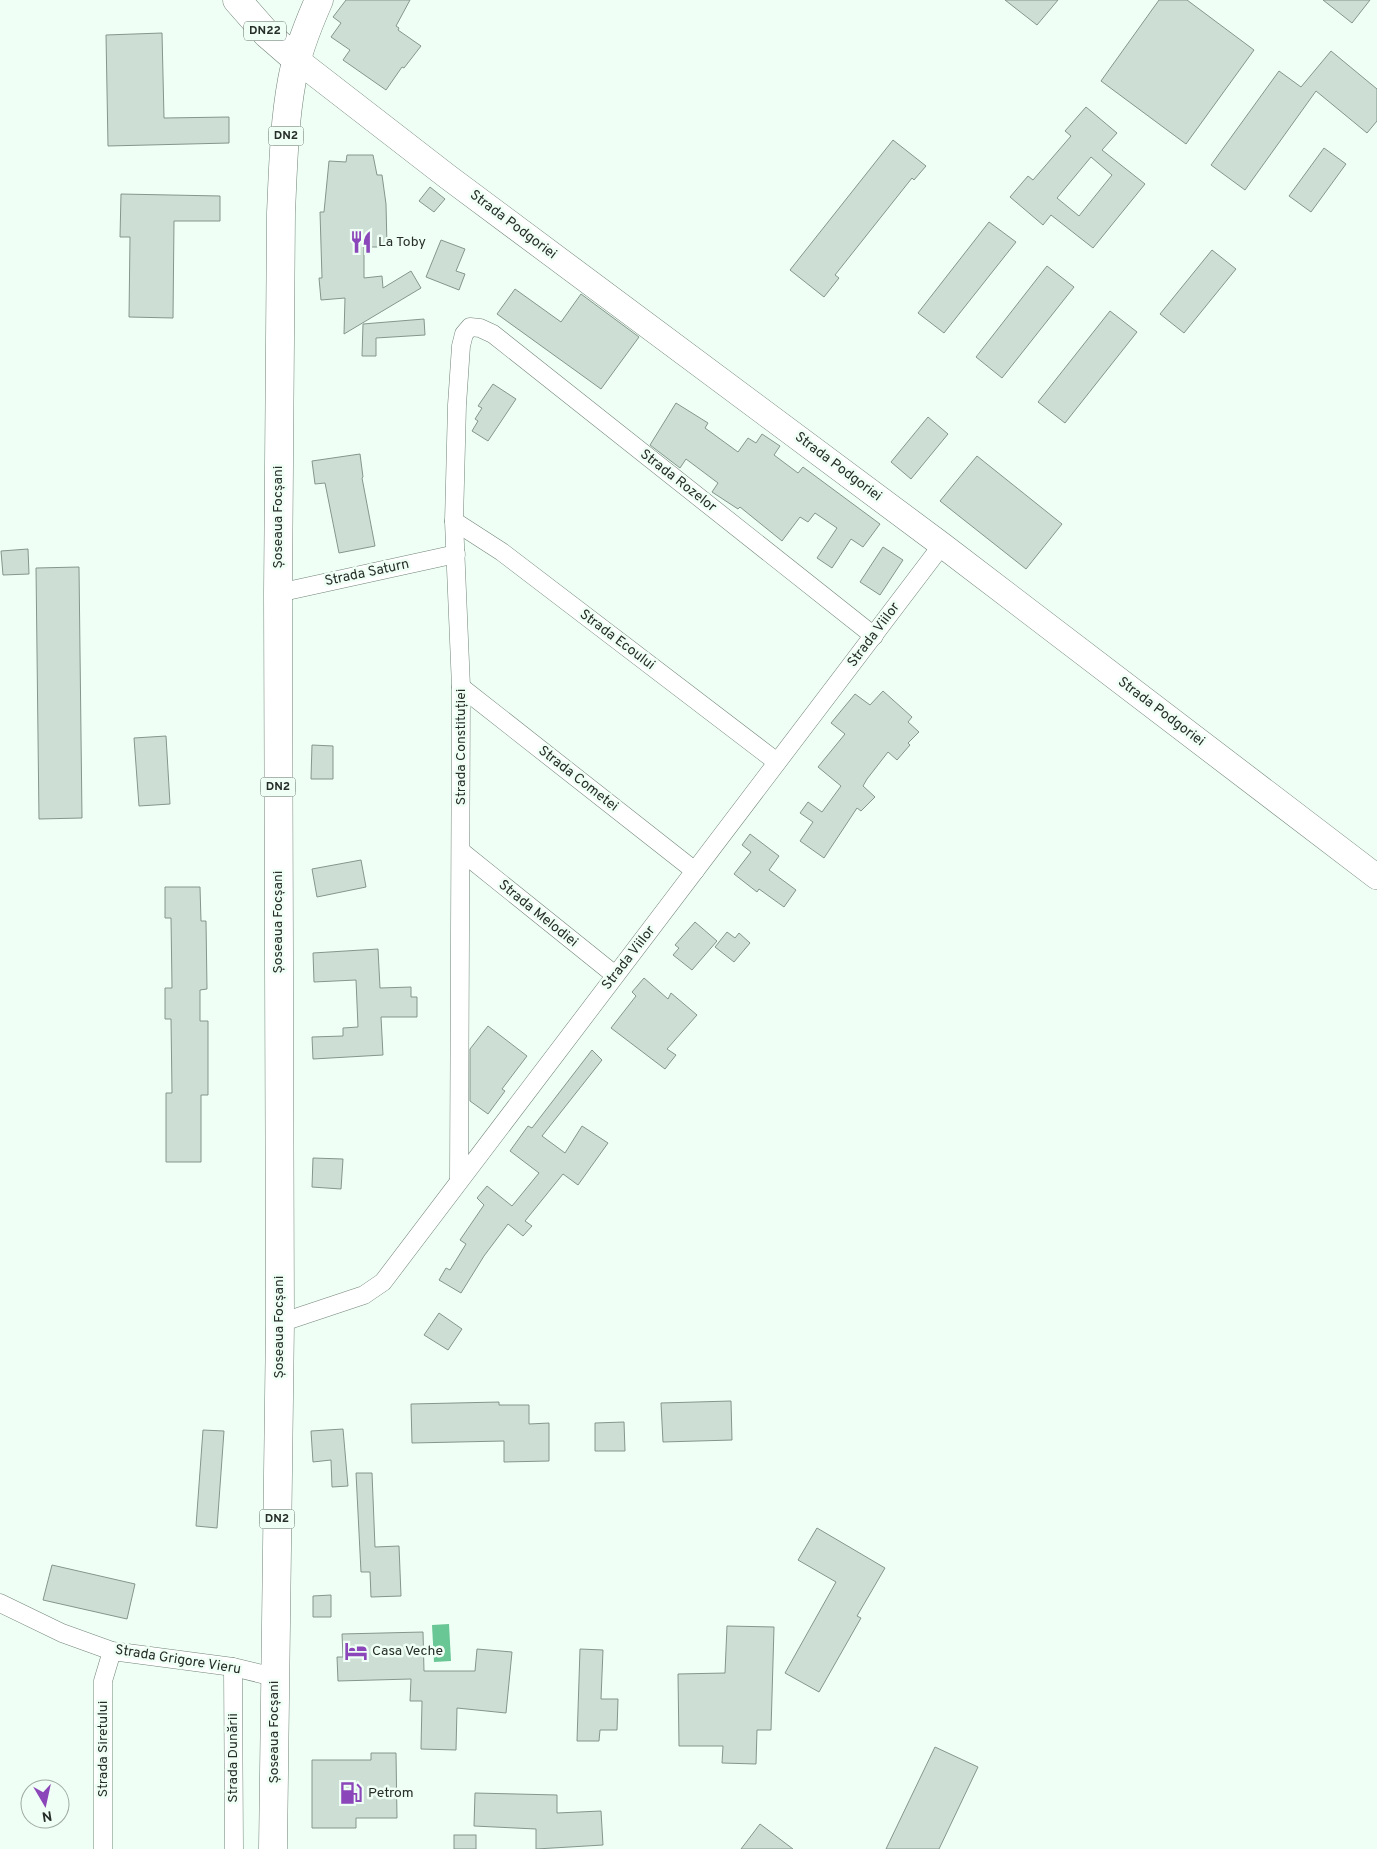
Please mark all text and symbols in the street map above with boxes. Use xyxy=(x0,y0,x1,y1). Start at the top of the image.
road number: DN22 xyxy=(244,22,286,40)
road number: DN2 xyxy=(268,126,304,146)
street label: Strada Podgoriei xyxy=(466,187,560,263)
restaurant icon: La Toby xyxy=(348,229,374,255)
place label: La Toby xyxy=(378,234,426,251)
street label: Strada Podgoriei xyxy=(791,429,885,505)
street label: Strada Rozelor xyxy=(636,446,720,516)
street label: Șoseaua Focșani xyxy=(270,466,287,568)
street label: Strada Saturn xyxy=(323,556,411,590)
street label: Strada Viilor xyxy=(844,599,904,671)
street label: Strada Ecoului xyxy=(576,606,658,674)
street label: Strada Podgoriei xyxy=(1114,674,1208,750)
street label: Strada Constituției xyxy=(453,689,470,805)
street label: Strada Cometei xyxy=(535,743,621,815)
road number: DN2 xyxy=(260,778,296,796)
street label: Șoseaua Focșani xyxy=(270,871,287,973)
street label: Strada Melodiei xyxy=(495,877,581,951)
street label: Strada Viilor xyxy=(599,922,660,993)
street label: Șoseaua Focșani xyxy=(271,1276,288,1378)
road number: DN2 xyxy=(260,1510,294,1528)
hotel icon: Casa Veche xyxy=(343,1638,369,1664)
street label: Strada Grigore Vieru xyxy=(114,1642,242,1678)
place label: Casa Veche xyxy=(372,1643,443,1660)
street label: Șoseaua Focșani xyxy=(266,1681,283,1783)
street label: Strada Siretului xyxy=(95,1701,112,1797)
street label: Strada Dunării xyxy=(225,1713,242,1803)
north arrow xyxy=(20,1779,70,1829)
fuel station icon: Petrom xyxy=(338,1780,364,1806)
place label: Petrom xyxy=(368,1785,414,1802)
text: N xyxy=(40,1806,53,1825)

